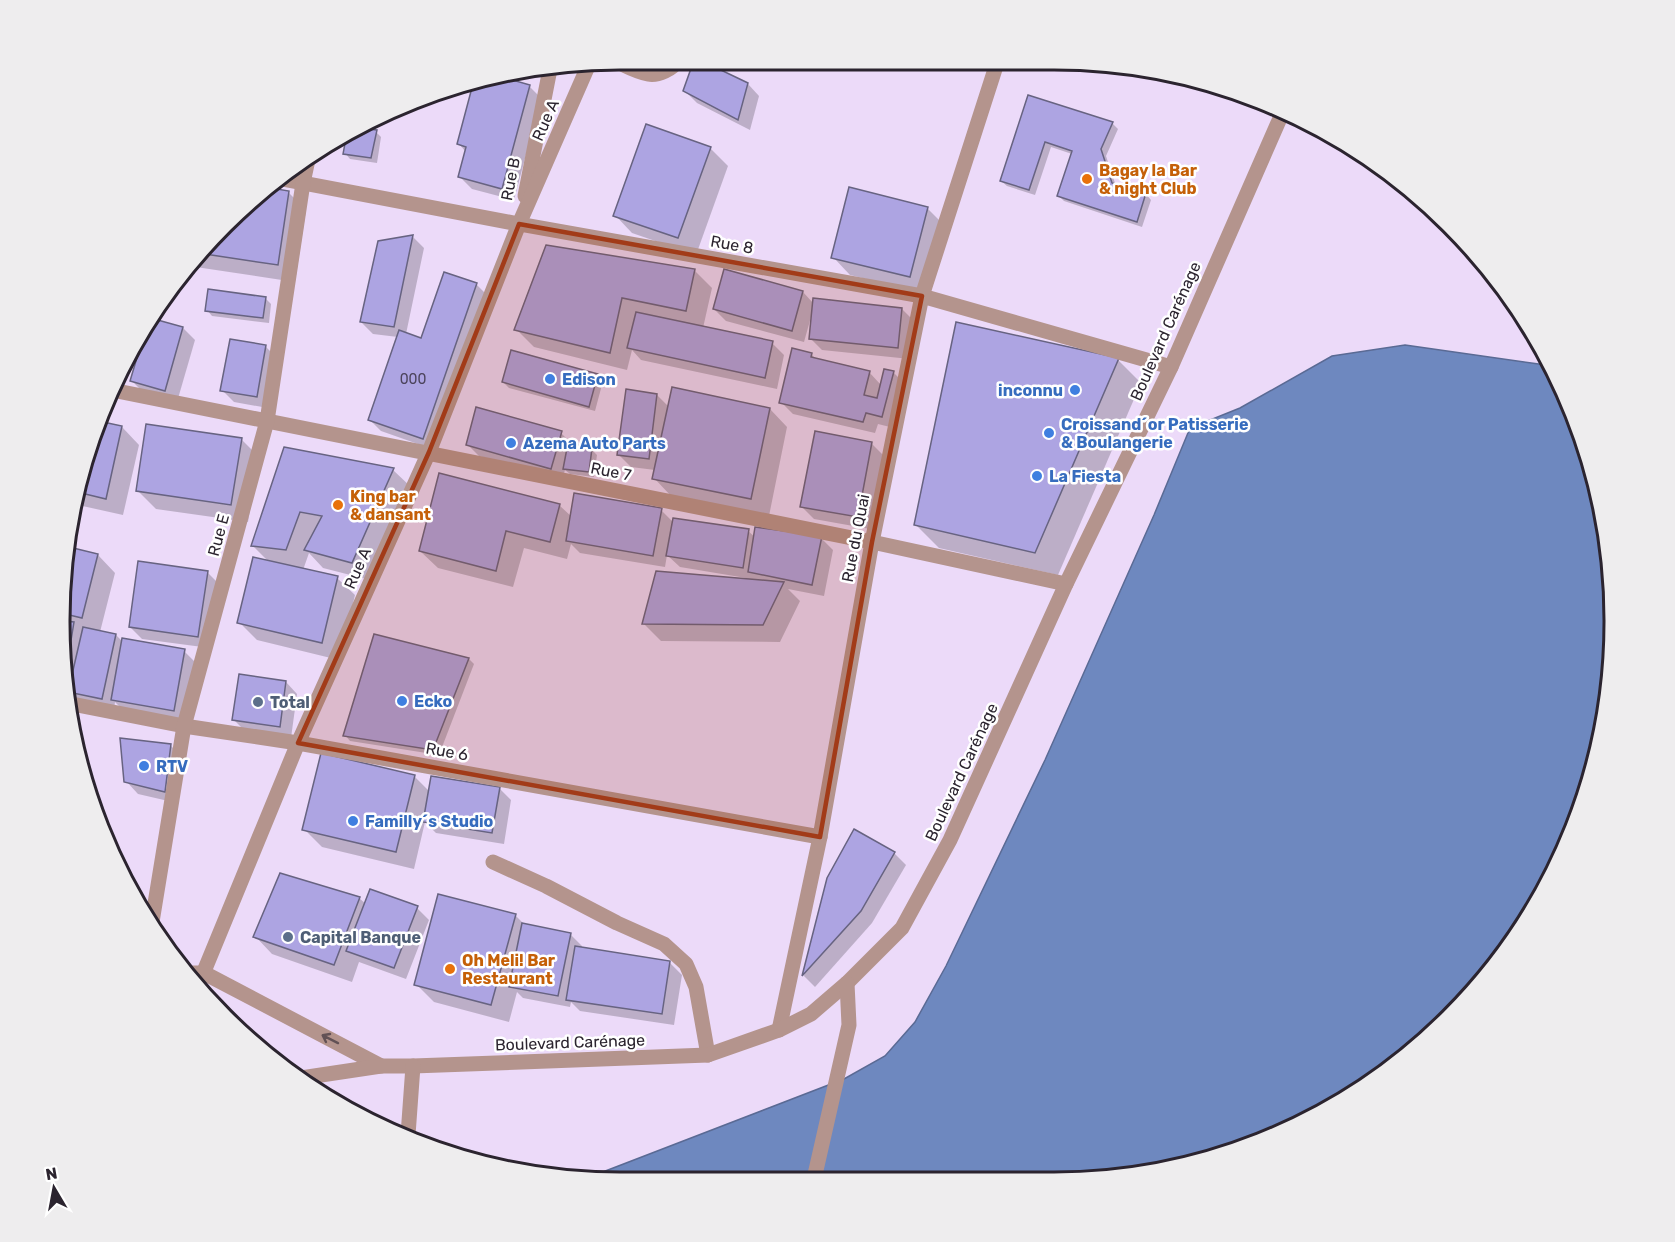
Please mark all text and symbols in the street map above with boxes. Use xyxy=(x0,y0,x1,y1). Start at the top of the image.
street label: Rue A xyxy=(528,96,563,144)
street label: Rue B xyxy=(497,156,524,202)
place label: Bagay la Bar & night Club xyxy=(1099,161,1198,198)
marker: Bagay la Bar & night Club xyxy=(1080,172,1094,186)
street label: Rue 8 xyxy=(709,231,755,258)
street label: Boulevard Carénage xyxy=(1126,259,1205,404)
place label: Edison xyxy=(562,370,616,389)
house number: 000 xyxy=(400,371,426,388)
marker: Edison xyxy=(543,372,557,386)
place label: inconnu xyxy=(998,381,1063,400)
marker: inconnu xyxy=(1068,383,1082,397)
place label: Croissand´or Patisserie & Boulangerie xyxy=(1061,415,1248,452)
marker: Croissand´or Patisserie & Boulangerie xyxy=(1042,426,1056,440)
place label: Azema Auto Parts xyxy=(523,434,666,453)
marker: Azema Auto Parts xyxy=(504,436,518,450)
street label: Rue 7 xyxy=(589,458,633,485)
place label: La Fiesta xyxy=(1049,467,1121,486)
marker: La Fiesta xyxy=(1030,469,1044,483)
place label: King bar & dansant xyxy=(350,487,432,524)
street label: Rue du Quai xyxy=(838,492,873,584)
marker: King bar & dansant xyxy=(331,498,345,512)
street label: Rue E xyxy=(204,512,233,558)
street label: Rue A xyxy=(340,544,375,592)
place label: Ecko xyxy=(414,692,453,711)
place label: Total xyxy=(270,693,310,712)
marker: Ecko xyxy=(395,694,409,708)
marker: Total xyxy=(251,695,265,709)
street label: Boulevard Carénage xyxy=(921,700,1002,844)
street label: Rue 6 xyxy=(424,738,470,765)
place label: RTV xyxy=(156,757,188,776)
marker: RTV xyxy=(137,759,151,773)
place label: Familly´s Studio xyxy=(365,812,494,831)
marker: Familly´s Studio xyxy=(346,814,360,828)
place label: Capital Banque xyxy=(300,928,421,947)
marker: Capital Banque xyxy=(281,930,295,944)
place label: Oh Meli! Bar Restaurant xyxy=(462,951,556,988)
marker: Oh Meli! Bar Restaurant xyxy=(443,962,457,976)
street label: Boulevard Carénage xyxy=(495,1030,645,1055)
one-way arrow xyxy=(321,1033,339,1044)
north arrow xyxy=(24,1158,84,1218)
text: N xyxy=(44,1163,59,1184)

